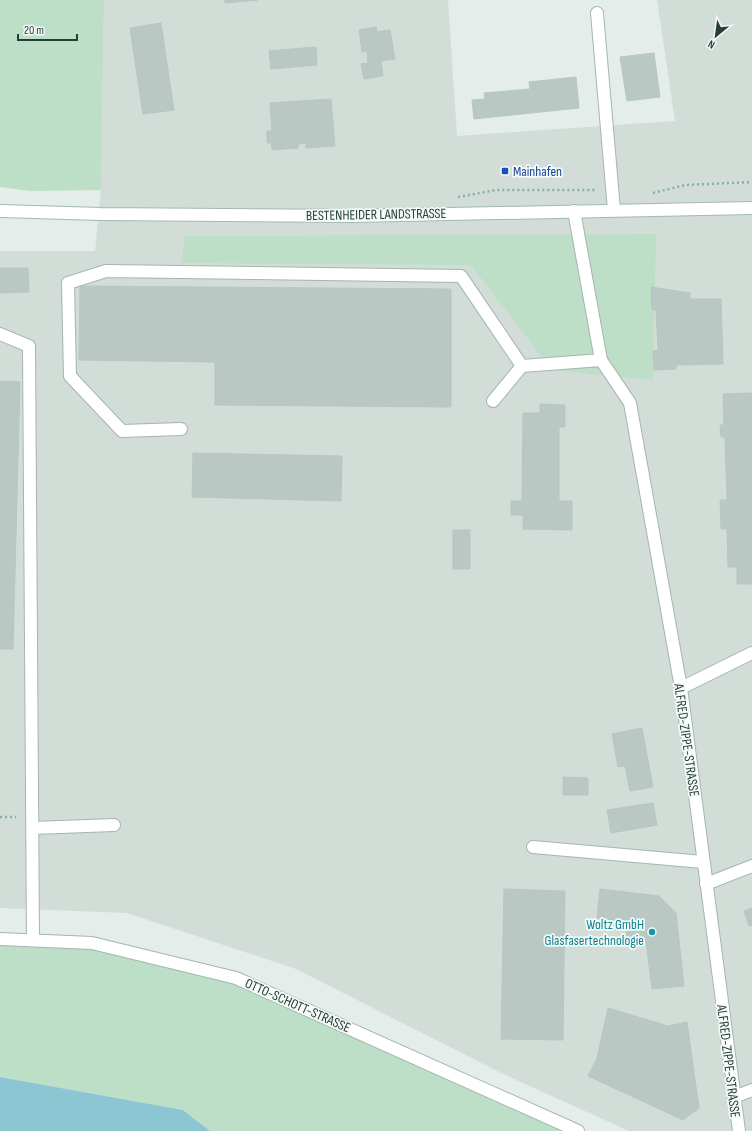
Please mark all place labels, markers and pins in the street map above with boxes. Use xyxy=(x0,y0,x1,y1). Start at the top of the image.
place label: Mainhafen xyxy=(513,163,562,180)
marker: Mainhafen xyxy=(500,166,510,176)
place label: Woltz GmbH Glasfasertechnologie xyxy=(544,916,644,949)
marker: Woltz GmbH Glasfasertechnologie xyxy=(647,927,657,937)

